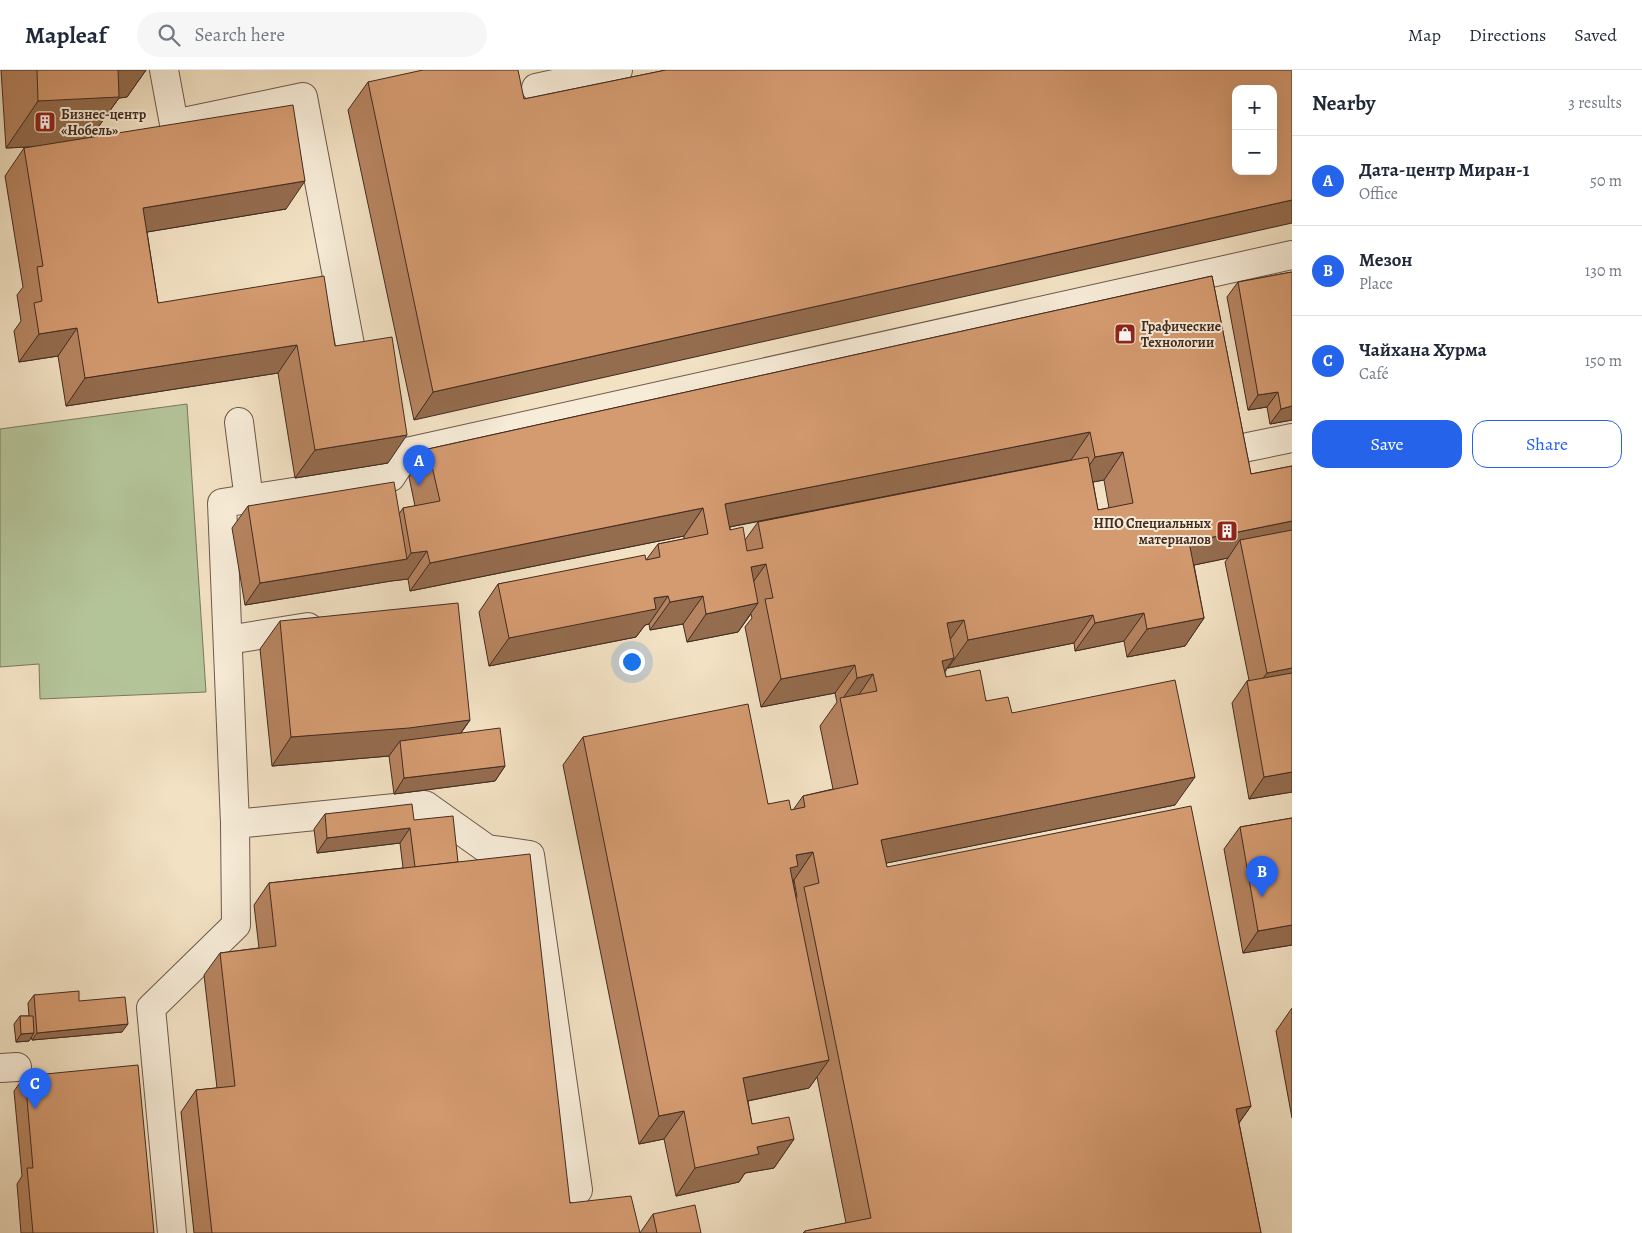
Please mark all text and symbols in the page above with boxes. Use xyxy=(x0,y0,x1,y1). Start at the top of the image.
search box xyxy=(137,12,487,57)
text: Mapleaf xyxy=(25,19,107,51)
icon: search xyxy=(155,21,183,49)
text: Search here xyxy=(195,22,285,48)
text: Map xyxy=(1408,23,1441,47)
text: Directions xyxy=(1469,23,1546,47)
text: Saved xyxy=(1574,23,1617,47)
map controls xyxy=(1232,85,1277,175)
button: + xyxy=(1232,85,1277,130)
text: Nearby xyxy=(1312,89,1375,117)
text: 3 results xyxy=(1568,92,1622,114)
place label: Бизнес-центр «Нобель» xyxy=(61,105,147,140)
building icon: Бизнес-центр «Нобель» xyxy=(33,110,57,134)
button: − xyxy=(1232,130,1277,175)
text: Дата-центр Миран-1 xyxy=(1359,157,1530,183)
text: A xyxy=(1323,170,1333,192)
text: 50 m xyxy=(1590,170,1622,192)
text: Office xyxy=(1359,183,1398,205)
text: Мезон xyxy=(1359,247,1413,273)
text: B xyxy=(1323,260,1333,282)
text: 130 m xyxy=(1585,260,1622,282)
text: Place xyxy=(1359,273,1393,295)
place label: Графические Технологии xyxy=(1141,317,1222,352)
shop icon: Графические Технологии xyxy=(1113,322,1137,346)
text: Чайхана Хурма xyxy=(1359,337,1487,363)
text: C xyxy=(1323,350,1333,372)
text: 150 m xyxy=(1585,350,1622,372)
text: Café xyxy=(1359,363,1389,385)
button: Save xyxy=(1312,420,1462,468)
button: Share xyxy=(1472,420,1622,468)
pin: A xyxy=(403,445,435,486)
place label: НПО Специальных материалов xyxy=(1094,514,1212,549)
building icon: НПО Специальных материалов xyxy=(1215,519,1239,543)
your location xyxy=(619,649,645,675)
pin: B xyxy=(1246,856,1278,897)
pin: C xyxy=(19,1068,51,1109)

